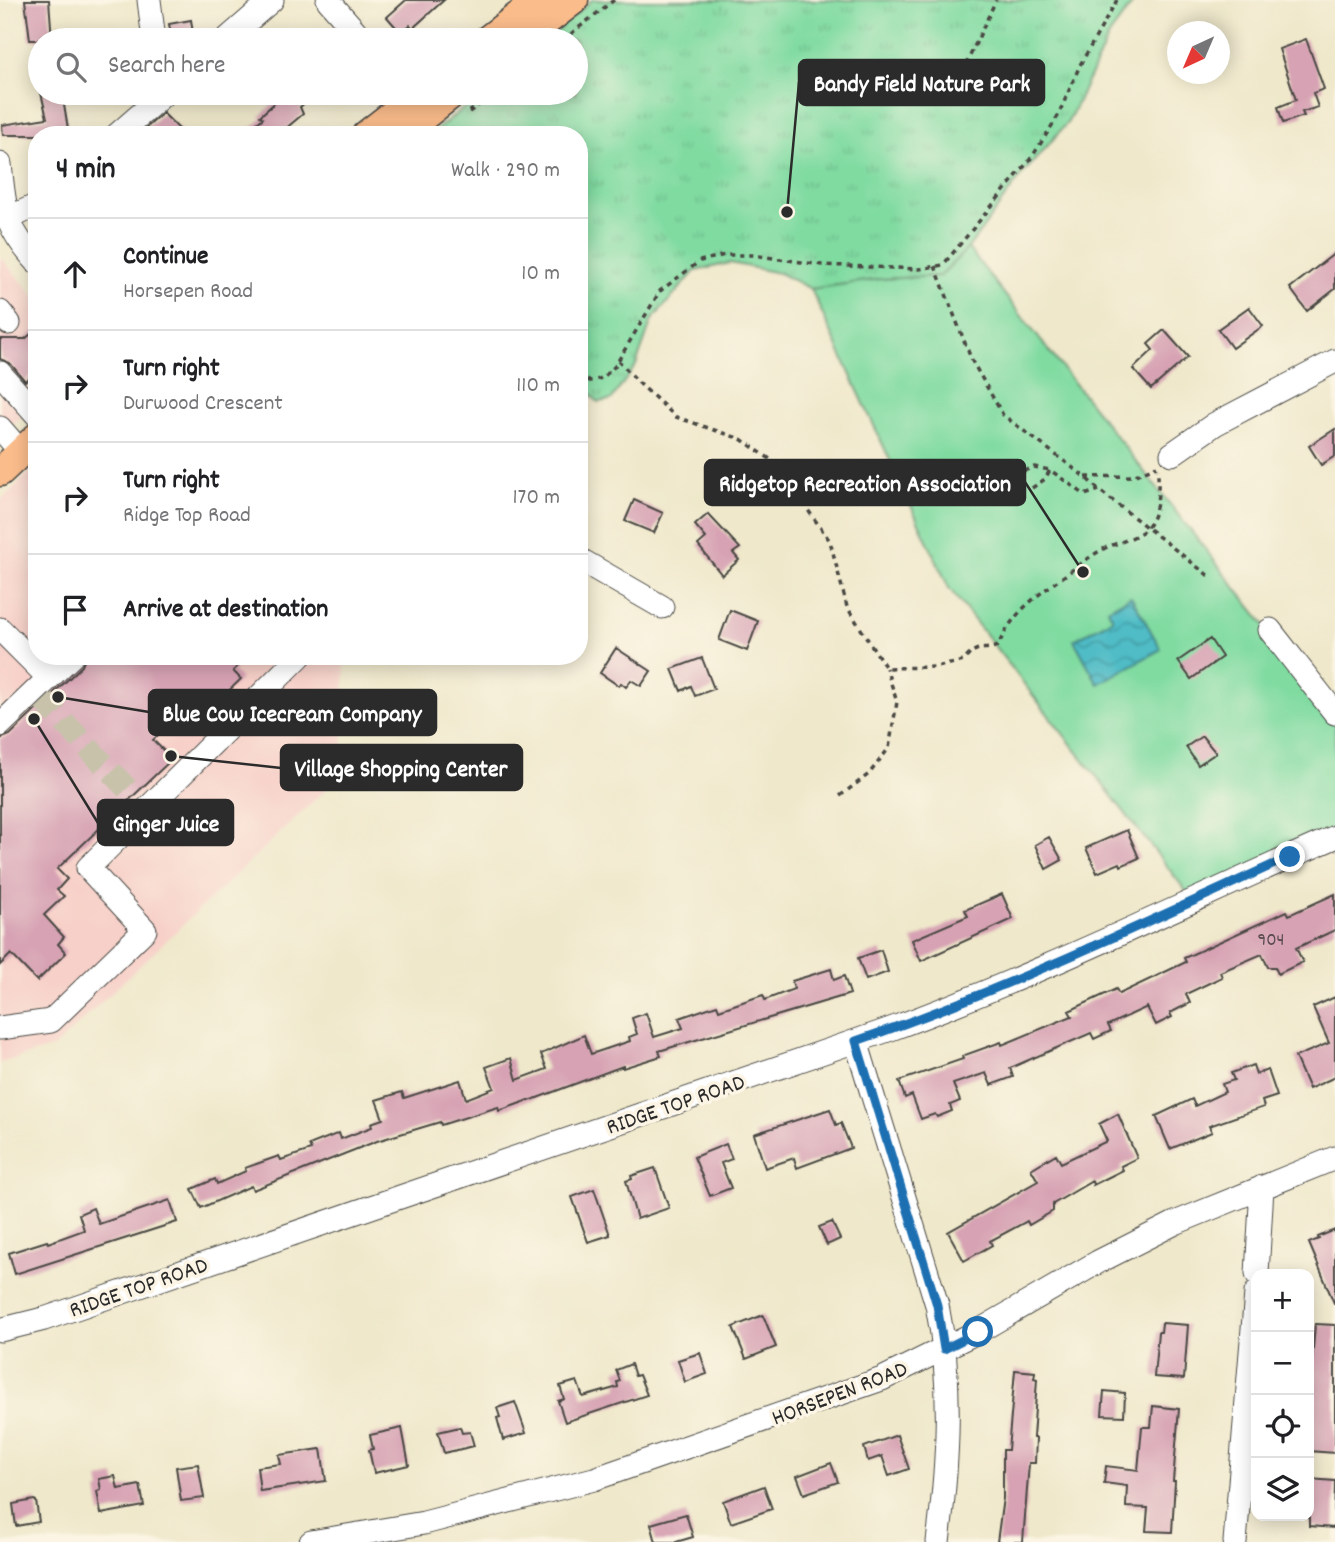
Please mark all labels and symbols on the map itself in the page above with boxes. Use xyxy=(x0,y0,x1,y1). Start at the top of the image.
north arrow xyxy=(1167,21,1230,84)
callout: Bandy Field Nature Park xyxy=(799,60,1044,105)
text: Bandy Field Nature Park xyxy=(814,69,1030,103)
callout: Ridgetop Recreation Association xyxy=(705,460,1025,505)
text: Ridgetop Recreation Association xyxy=(719,469,1011,503)
callout: Blue Cow Icecream Company xyxy=(149,690,436,735)
text: Blue Cow Icecream Company xyxy=(162,699,423,733)
callout: Village Shopping Center xyxy=(281,745,522,790)
text: Village Shopping Center xyxy=(295,754,509,788)
callout: Ginger Juice xyxy=(98,800,233,845)
text: Ginger Juice xyxy=(113,809,220,843)
route end xyxy=(1274,841,1305,872)
house number: 904 xyxy=(1258,928,1284,955)
street label: RIDGE TOP ROAD xyxy=(602,1067,750,1145)
street label: RIDGE TOP ROAD xyxy=(65,1250,213,1328)
route start xyxy=(962,1316,993,1347)
street label: HORSEPEN ROAD xyxy=(768,1354,913,1436)

